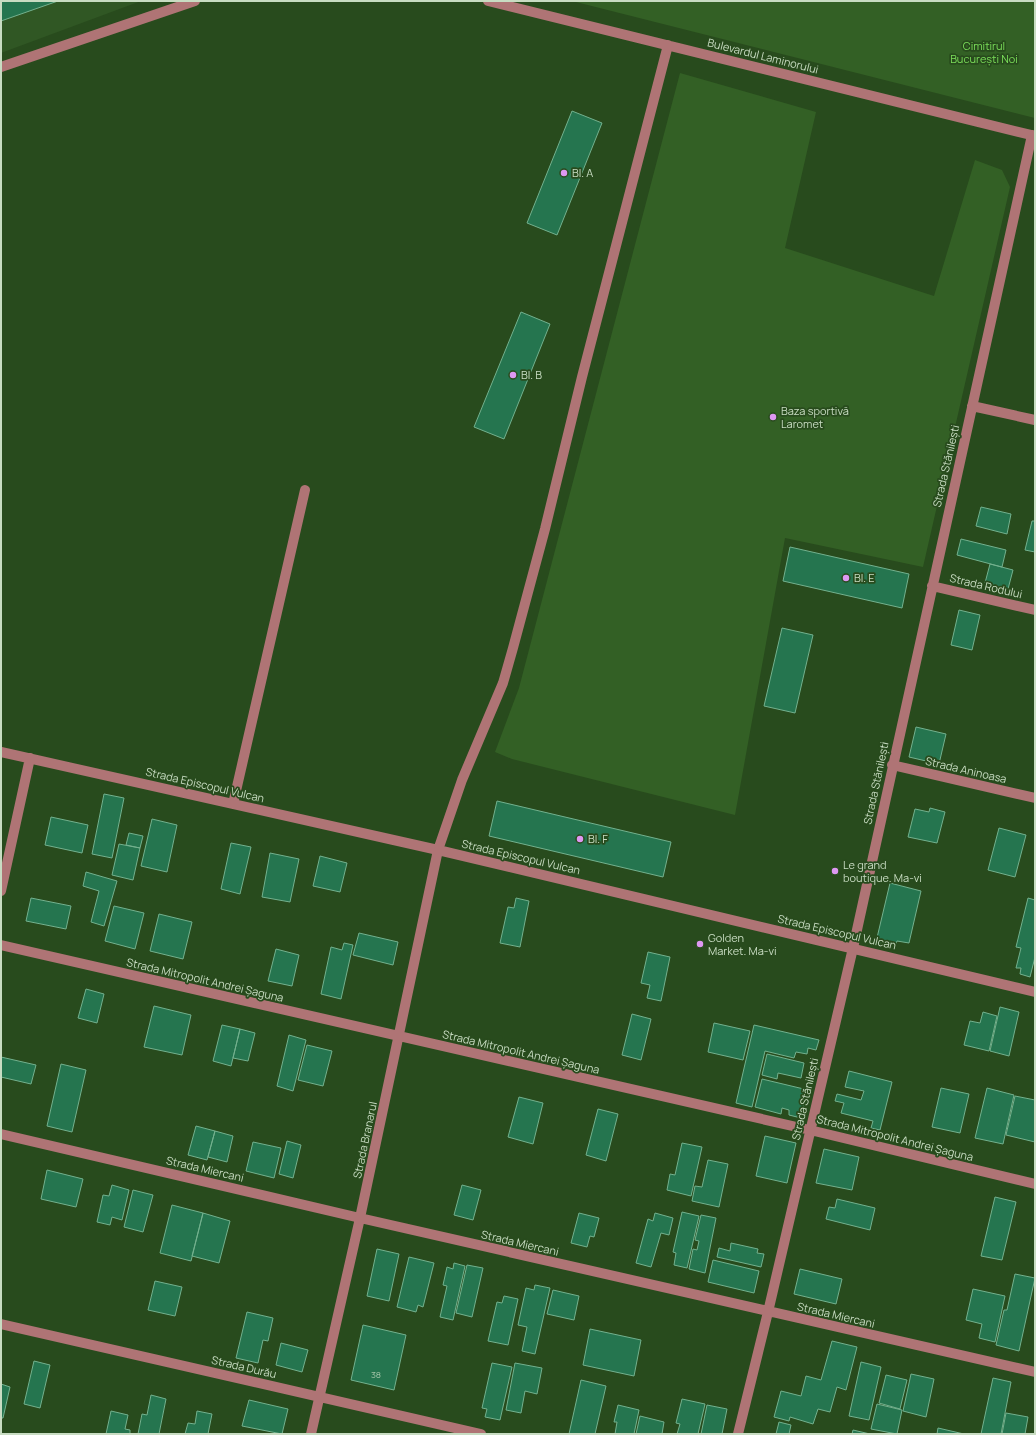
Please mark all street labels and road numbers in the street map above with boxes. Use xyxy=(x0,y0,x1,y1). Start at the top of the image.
street label: Bulevardul Laminorului xyxy=(706,34,820,77)
street label: Strada Stănilești xyxy=(929,423,962,509)
street label: Strada Rodului xyxy=(948,570,1024,601)
street label: Strada Stănilești xyxy=(859,740,892,826)
street label: Strada Aninoasa xyxy=(924,753,1008,786)
street label: Strada Episcopul Vulcan xyxy=(144,764,266,805)
street label: Strada Episcopul Vulcan xyxy=(460,836,582,877)
street label: Strada Episcopul Vulcan xyxy=(776,911,898,952)
street label: Strada Mitropolit Andrei Șaguna xyxy=(125,954,285,1005)
street label: Strada Mitropolit Andrei Șaguna xyxy=(441,1026,601,1077)
street label: Strada Stănilești xyxy=(788,1056,821,1142)
street label: Strada Branarul xyxy=(349,1100,380,1180)
street label: Strada Mitropolit Andrei Șaguna xyxy=(815,1111,975,1164)
street label: Strada Miercani xyxy=(165,1152,245,1185)
street label: Strada Miercani xyxy=(480,1226,560,1259)
street label: Strada Miercani xyxy=(796,1298,876,1331)
street label: Strada Durău xyxy=(210,1352,278,1381)

